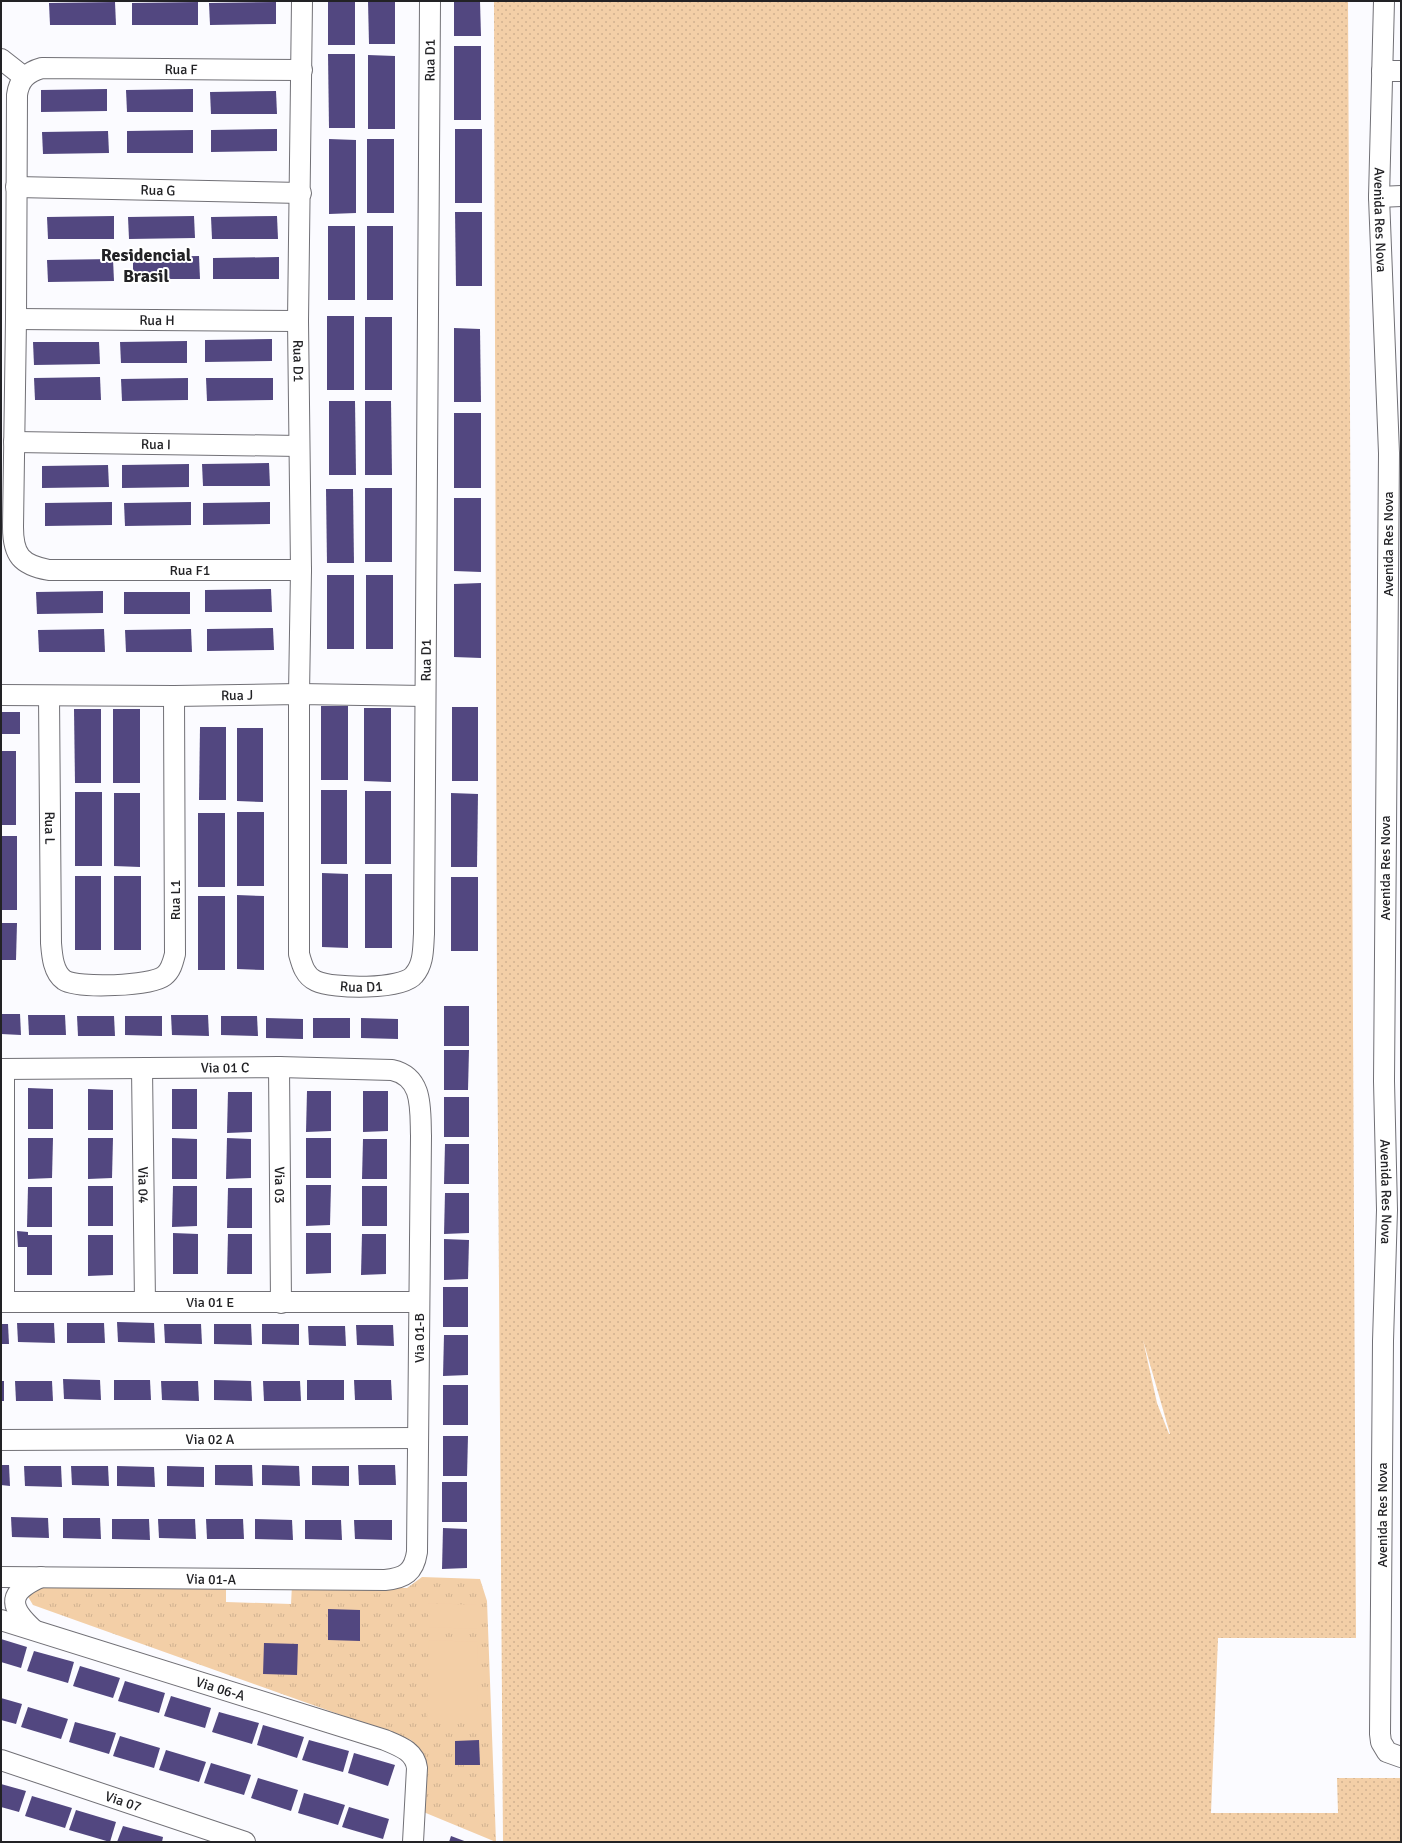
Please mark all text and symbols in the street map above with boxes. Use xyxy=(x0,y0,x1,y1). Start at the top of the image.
street label: Rua D1 xyxy=(421,39,439,82)
street label: Rua F xyxy=(164,61,198,78)
street label: Avenida Res Nova xyxy=(1370,167,1390,273)
street label: Rua G xyxy=(140,182,176,199)
district label: Residencial Brasil xyxy=(101,244,192,287)
street label: Rua H xyxy=(139,312,175,329)
street label: Rua D1 xyxy=(289,340,307,382)
street label: Rua I xyxy=(141,436,171,453)
street label: Avenida Res Nova xyxy=(1380,491,1397,597)
street label: Rua F1 xyxy=(170,562,210,579)
street label: Rua D1 xyxy=(418,639,435,682)
street label: Rua J xyxy=(221,687,253,704)
street label: Rua L xyxy=(41,811,58,845)
street label: Avenida Res Nova xyxy=(1377,815,1394,921)
street label: Rua L1 xyxy=(167,880,184,920)
street label: Rua D1 xyxy=(339,978,383,996)
street label: Via 01 C xyxy=(201,1059,249,1077)
street label: Avenida Res Nova xyxy=(1376,1139,1395,1245)
street label: Via 04 xyxy=(134,1166,152,1204)
street label: Via 03 xyxy=(271,1166,288,1204)
street label: Via 01 E xyxy=(186,1294,234,1311)
street label: Via 01-B xyxy=(411,1313,428,1363)
street label: Via 02 A xyxy=(186,1431,235,1448)
street label: Avenida Res Nova xyxy=(1374,1462,1391,1568)
street label: Via 01-A xyxy=(186,1571,237,1588)
street label: Via 06-A xyxy=(194,1673,248,1705)
street label: Via 07 xyxy=(103,1788,143,1816)

